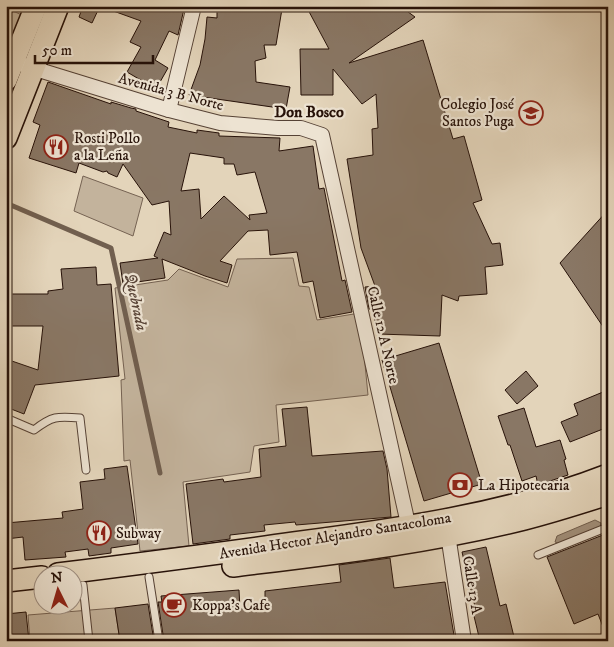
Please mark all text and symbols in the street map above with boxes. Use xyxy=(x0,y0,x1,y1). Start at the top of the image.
scale bar xyxy=(35,32,152,64)
text: 50 m xyxy=(42,41,72,60)
street label: Avenida 3 B Norte xyxy=(116,69,226,115)
place label: Colegio José Santos Puga xyxy=(440,95,515,131)
school or university icon: Colegio José Santos Puga xyxy=(518,100,544,126)
district label: Don Bosco xyxy=(274,102,344,122)
place label: Rosti Pollo a la Leña xyxy=(74,129,140,165)
restaurant icon: Rosti Pollo a la Leña xyxy=(43,134,69,160)
water label: Quebrada xyxy=(120,271,152,333)
street label: Calle 12 A Norte xyxy=(363,284,403,386)
bank icon: La Hipotecaria xyxy=(447,472,473,498)
place label: La Hipotecaria xyxy=(478,476,570,495)
street label: Avenida Hector Alejandro Santacoloma xyxy=(218,508,453,564)
restaurant icon: Subway xyxy=(86,520,112,546)
place label: Subway xyxy=(116,524,162,543)
street label: Calle 13 A xyxy=(458,555,486,616)
north arrow xyxy=(32,564,82,614)
text: N xyxy=(50,569,64,588)
cafe icon: Koppa's Cafe xyxy=(161,592,187,618)
place label: Koppa's Cafe xyxy=(192,596,270,615)

